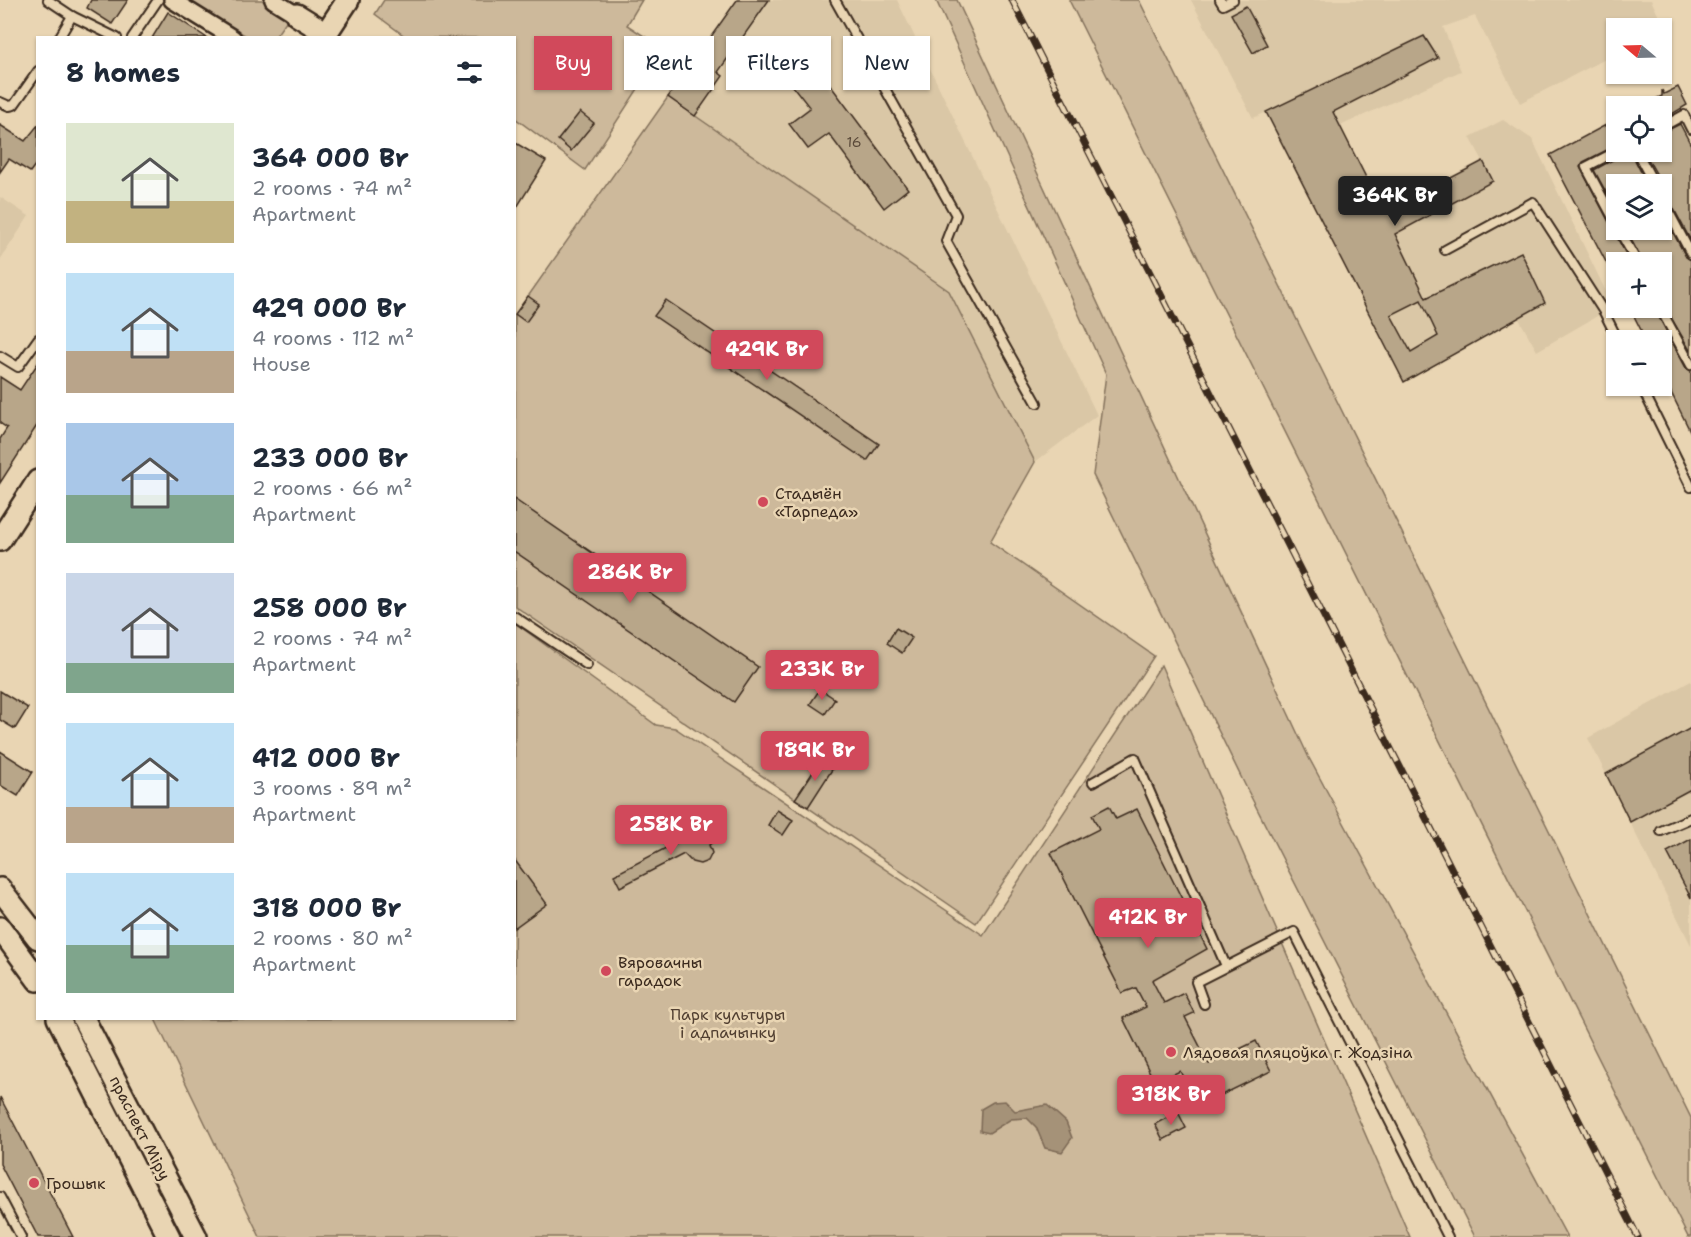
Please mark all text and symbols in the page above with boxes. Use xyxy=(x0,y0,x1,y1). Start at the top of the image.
north arrow xyxy=(1606,18,1672,84)
map controls xyxy=(1606,18,1672,396)
chip: Buy xyxy=(534,36,612,90)
chip: Rent xyxy=(624,36,714,90)
chip: Filters xyxy=(726,36,831,90)
chip: New xyxy=(843,36,930,90)
text: 8 homes xyxy=(66,55,180,90)
icon: filters xyxy=(453,56,486,89)
button: locate xyxy=(1606,96,1672,162)
house number: 16 xyxy=(846,133,862,151)
text: 364 000 Br xyxy=(252,140,409,175)
icon: home xyxy=(114,147,186,219)
button: layers xyxy=(1606,174,1672,240)
text: 2 rooms · 74 m² xyxy=(252,175,412,201)
pin: 364K Br xyxy=(1340,176,1450,227)
text: 364K Br xyxy=(1352,182,1438,208)
text: Apartment xyxy=(252,201,356,227)
button: + xyxy=(1606,252,1672,318)
text: 429 000 Br xyxy=(252,290,407,325)
icon: home xyxy=(114,297,186,369)
text: 4 rooms · 112 m² xyxy=(252,325,414,351)
pin: 429K Br xyxy=(712,330,822,381)
button: − xyxy=(1606,330,1672,396)
text: 429K Br xyxy=(725,336,809,362)
text: House xyxy=(252,351,311,377)
text: 233 000 Br xyxy=(252,440,408,475)
icon: home xyxy=(114,447,186,519)
text: 2 rooms · 66 m² xyxy=(252,475,413,501)
place label: Стадыён «Тарпеда» xyxy=(775,483,858,522)
marker: Стадыён «Тарпеда» xyxy=(756,495,770,509)
text: Apartment xyxy=(252,501,356,527)
pin: 286K Br xyxy=(575,553,685,604)
text: 286K Br xyxy=(587,559,673,585)
text: 258 000 Br xyxy=(252,590,407,625)
icon: home xyxy=(114,597,186,669)
text: 2 rooms · 74 m² xyxy=(252,625,412,651)
pin: 233K Br xyxy=(767,650,877,701)
text: Apartment xyxy=(252,651,356,677)
text: 233K Br xyxy=(780,656,864,682)
pin: 189K Br xyxy=(760,731,870,782)
text: 189K Br xyxy=(775,737,855,763)
text: 412 000 Br xyxy=(252,740,400,775)
icon: home xyxy=(114,747,186,819)
text: 3 rooms · 89 m² xyxy=(252,775,412,801)
text: Apartment xyxy=(252,801,356,827)
pin: 258K Br xyxy=(616,805,726,856)
text: 258K Br xyxy=(629,811,713,837)
text: 318 000 Br xyxy=(252,890,401,925)
icon: home xyxy=(114,897,186,969)
pin: 412K Br xyxy=(1093,898,1203,949)
text: 412K Br xyxy=(1109,904,1187,930)
text: 2 rooms · 80 m² xyxy=(252,925,413,951)
text: Apartment xyxy=(252,951,356,977)
place label: Вяровачны гарадок xyxy=(618,952,702,991)
marker: Вяровачны гарадок xyxy=(599,964,613,978)
park label: Парк культуры і адпачынку xyxy=(671,1004,785,1043)
place label: Лядовая пляцоўка г. Жодзіна xyxy=(1183,1042,1413,1063)
marker: Лядовая пляцоўка г. Жодзіна xyxy=(1164,1045,1178,1059)
street label: праспект Міру xyxy=(105,1072,175,1184)
pin: 318K Br xyxy=(1116,1075,1226,1126)
text: 318K Br xyxy=(1131,1081,1211,1107)
place label: Грошык xyxy=(46,1173,106,1194)
marker: Грошык xyxy=(27,1176,41,1190)

